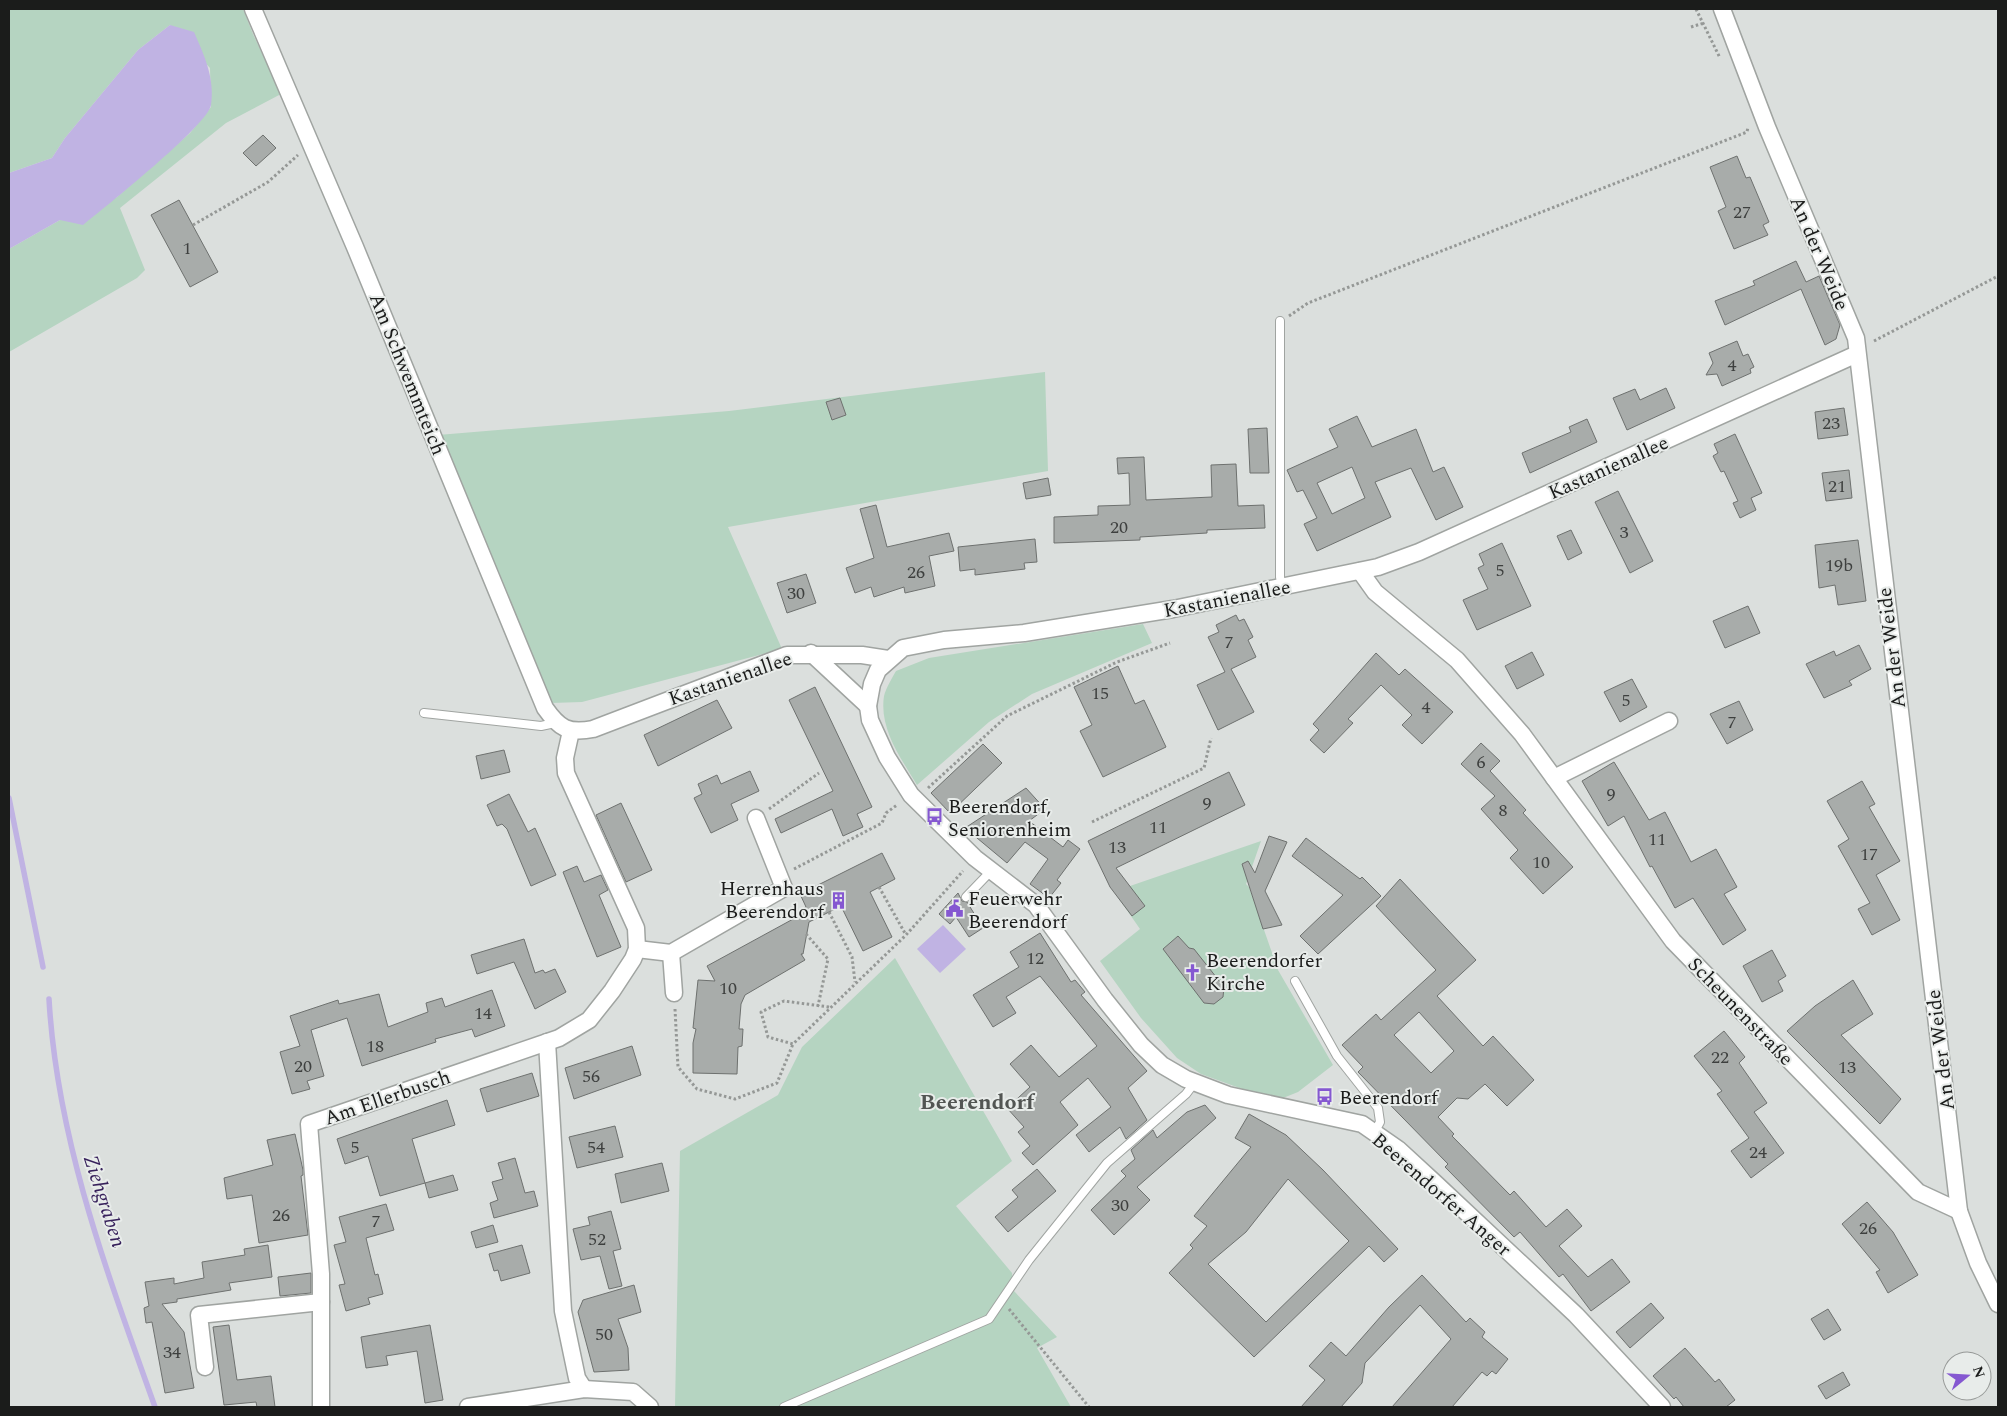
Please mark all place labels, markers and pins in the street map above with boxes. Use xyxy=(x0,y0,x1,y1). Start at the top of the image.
place label: Beerendorf, Seniorenheim xyxy=(948,792,1071,845)
bus stop icon: Beerendorf, Seniorenheim xyxy=(924,807,944,827)
place label: Herrenhaus Beerendorf xyxy=(720,874,826,927)
place label: Feuerwehr Beerendorf xyxy=(968,884,1069,937)
building icon: Herrenhaus Beerendorf xyxy=(828,890,848,910)
public building icon: Feuerwehr Beerendorf xyxy=(944,899,964,919)
place label: Beerendorfer Kirche xyxy=(1206,946,1323,999)
church icon: Beerendorfer Kirche xyxy=(1182,962,1202,982)
place label: Beerendorf xyxy=(1339,1083,1440,1113)
bus stop icon: Beerendorf xyxy=(1315,1087,1335,1107)

